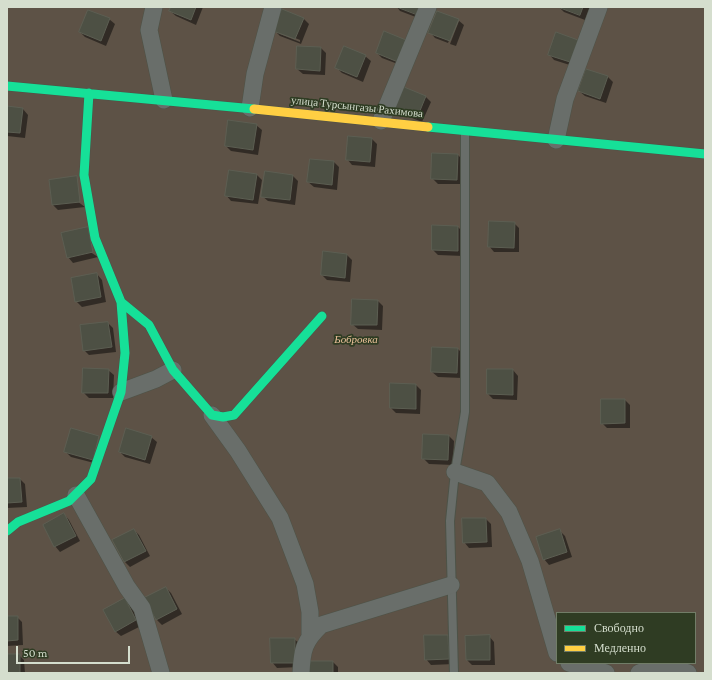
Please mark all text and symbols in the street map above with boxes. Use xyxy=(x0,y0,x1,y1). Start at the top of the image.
street label: улица Турсынгазы Рахимова xyxy=(290,94,424,120)
park label: Бобровка xyxy=(334,333,378,347)
legend xyxy=(556,612,696,664)
text: Свободно xyxy=(594,621,644,635)
scale bar xyxy=(18,638,132,664)
text: Медленно xyxy=(594,641,646,655)
text: 50 m xyxy=(23,646,47,660)

